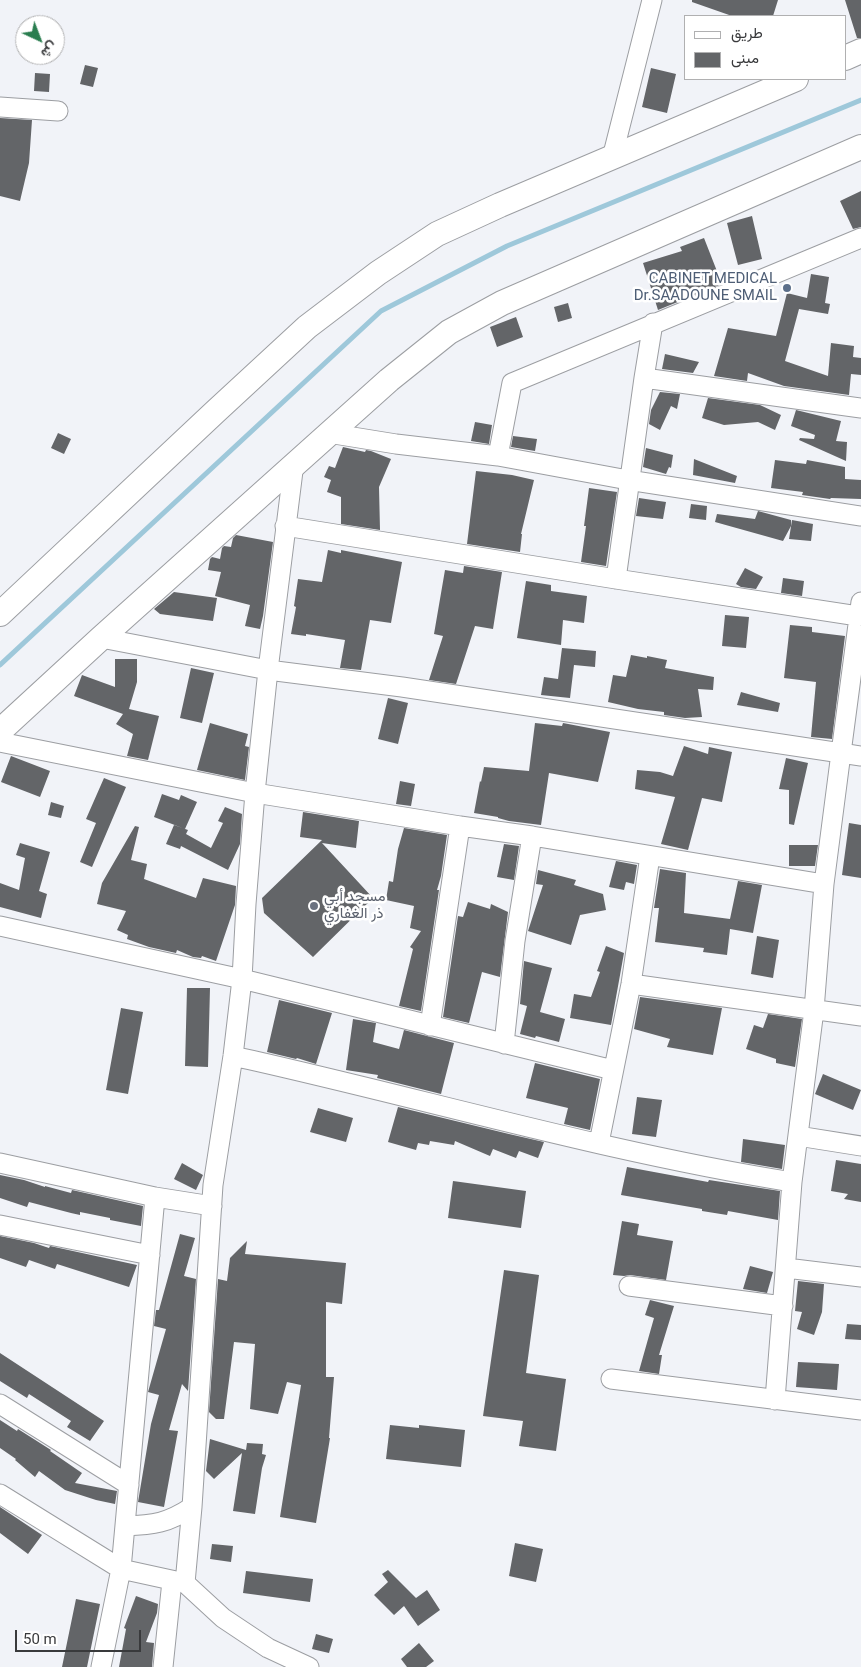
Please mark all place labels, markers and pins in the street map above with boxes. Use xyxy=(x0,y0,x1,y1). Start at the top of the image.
place label: CABINET MEDICAL Dr.SAADOUNE SMAIL xyxy=(634,270,777,305)
marker: CABINET MEDICAL Dr.SAADOUNE SMAIL xyxy=(781,282,793,294)
place label: مسجد أبي ذر الغفاري xyxy=(324,888,386,923)
marker: مسجد أبي ذر الغفاري xyxy=(308,900,320,912)

